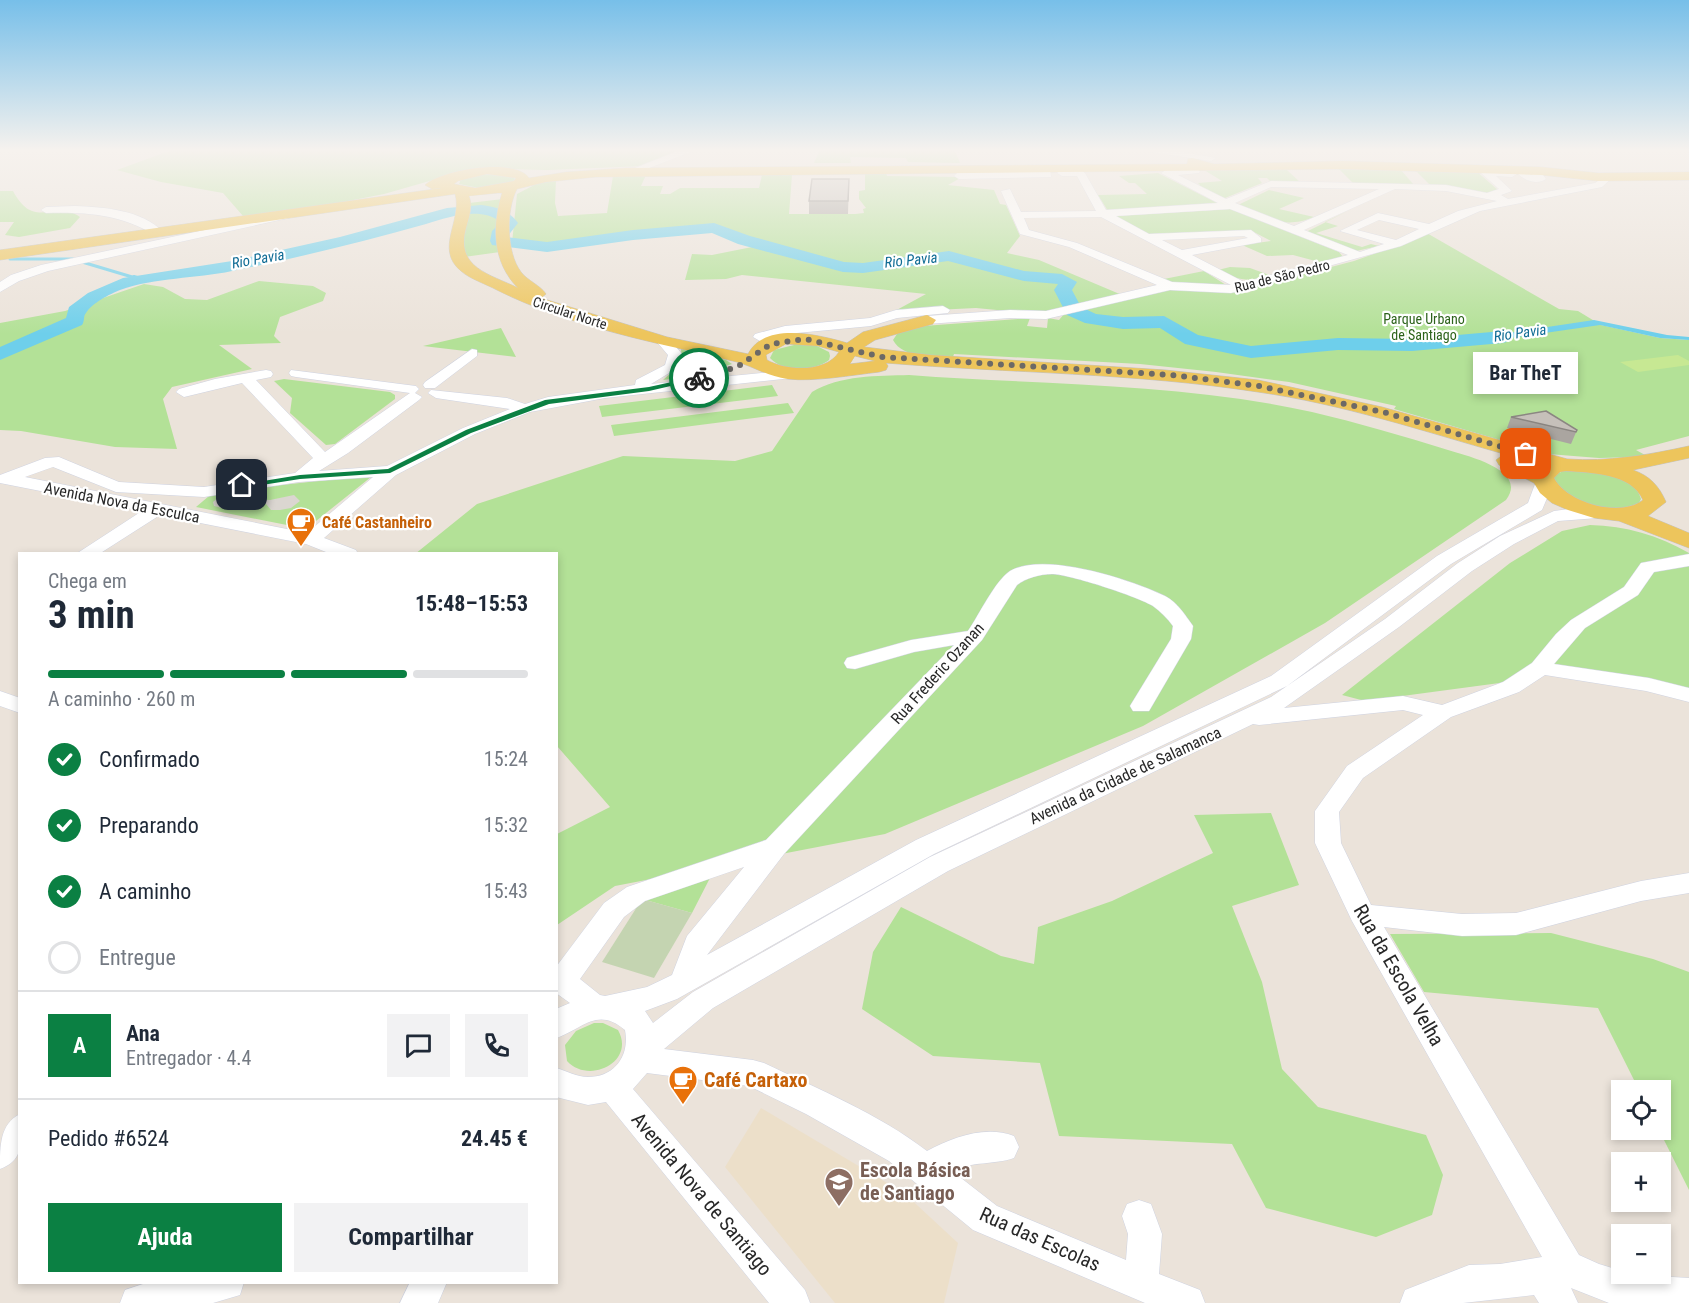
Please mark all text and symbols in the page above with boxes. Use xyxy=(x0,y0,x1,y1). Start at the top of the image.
water label: Rio Pavia xyxy=(230,246,286,272)
water label: Rio Pavia xyxy=(884,248,938,272)
street label: Rua de São Pedro xyxy=(1233,256,1331,296)
street label: Circular Norte xyxy=(531,294,609,333)
park label: Parque Urbano de Santiago xyxy=(1383,311,1465,343)
water label: Rio Pavia xyxy=(1492,320,1548,346)
courier xyxy=(669,348,729,408)
callout: Bar TheT xyxy=(1474,352,1579,394)
text: Bar TheT xyxy=(1489,361,1562,385)
icon: bike xyxy=(683,362,716,395)
pin xyxy=(1500,428,1551,479)
icon: bag xyxy=(1509,437,1542,470)
pin xyxy=(216,459,267,510)
icon: home xyxy=(225,468,258,501)
street label: Avenida Nova da Esculca xyxy=(43,478,201,527)
cafe icon: Café Castanheiro xyxy=(285,506,317,548)
place label: Café Castanheiro xyxy=(322,513,432,532)
text: Chega em xyxy=(48,569,127,593)
text: 15:48–15:53 xyxy=(415,591,528,616)
text: 3 min xyxy=(48,592,135,638)
street label: Rua Frederic Ozanan xyxy=(887,619,988,728)
text: A caminho · 260 m xyxy=(48,687,195,711)
street label: Avenida da Cidade de Salamanca xyxy=(1026,723,1224,828)
icon: check xyxy=(48,743,81,776)
text: Confirmado xyxy=(99,747,200,772)
text: 15:24 xyxy=(484,747,528,771)
icon: check xyxy=(48,809,81,842)
text: Preparando xyxy=(99,813,199,838)
text: 15:32 xyxy=(484,813,528,837)
icon: check xyxy=(48,875,81,908)
text: A caminho xyxy=(99,879,191,904)
text: 15:43 xyxy=(484,879,528,903)
street label: Rua da Escola Velha xyxy=(1349,900,1449,1050)
text: Entregue xyxy=(99,945,176,970)
button: chat xyxy=(387,1014,450,1077)
button: phone xyxy=(465,1014,528,1077)
text: Ana xyxy=(126,1021,160,1046)
text: A xyxy=(73,1033,86,1058)
text: Entregador · 4.4 xyxy=(126,1046,251,1070)
cafe icon: Café Cartaxo xyxy=(667,1064,699,1106)
place label: Café Cartaxo xyxy=(704,1068,807,1092)
map controls xyxy=(1611,1080,1671,1284)
button: locate xyxy=(1611,1080,1671,1140)
street label: Avenida Nova de Santiago xyxy=(627,1108,777,1280)
text: Pedido #6524 xyxy=(48,1126,169,1151)
text: 24.45 € xyxy=(461,1126,528,1151)
button: + xyxy=(1611,1152,1671,1212)
place label: Escola Básica de Santiago xyxy=(860,1158,971,1205)
school or university icon: Escola Básica de Santiago xyxy=(823,1166,855,1208)
street label: Rua das Escolas xyxy=(976,1202,1104,1276)
button: Ajuda xyxy=(48,1203,282,1272)
button: Compartilhar xyxy=(294,1203,528,1272)
button: − xyxy=(1611,1224,1671,1284)

